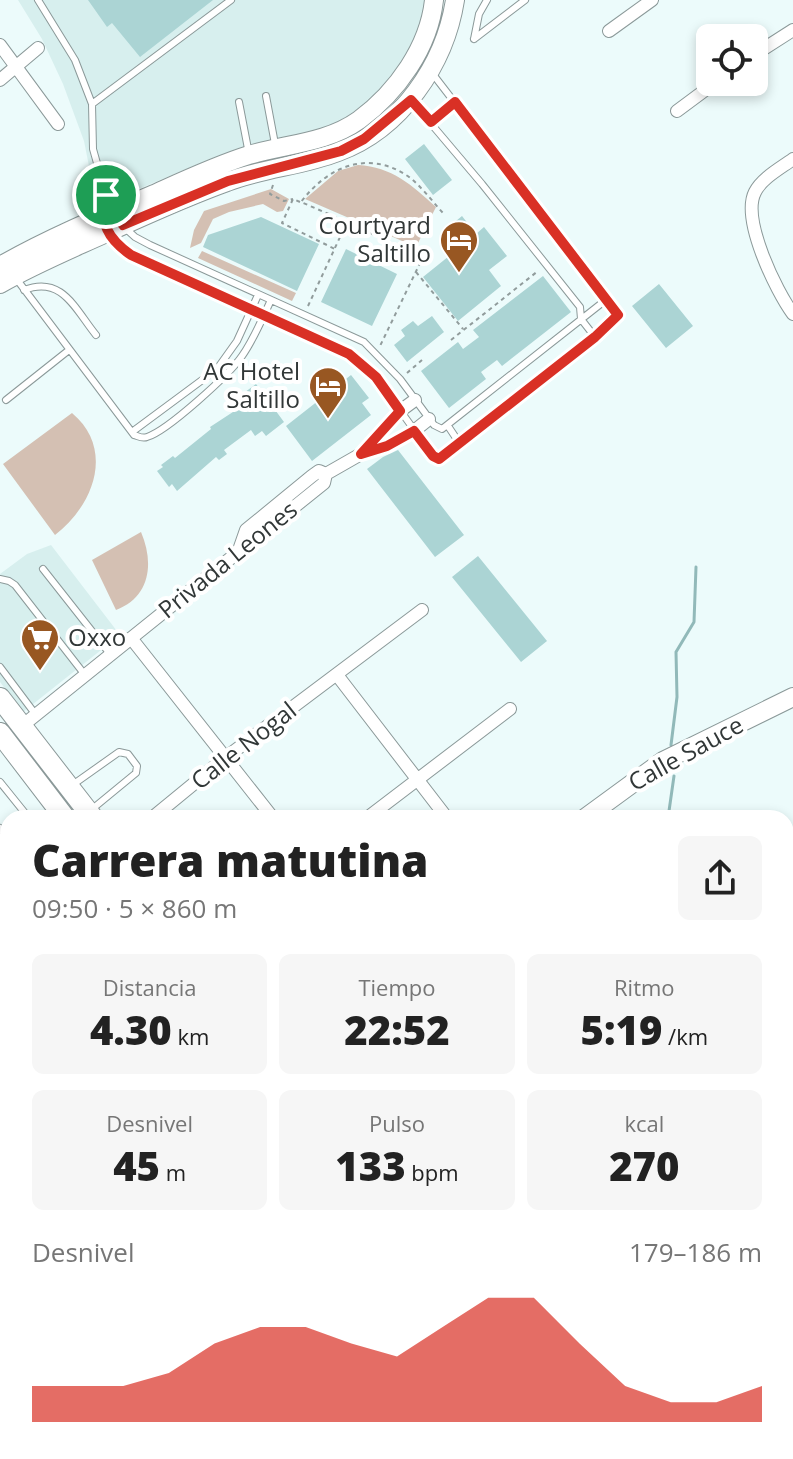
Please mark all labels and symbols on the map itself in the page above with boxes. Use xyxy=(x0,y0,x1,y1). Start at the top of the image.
pin xyxy=(72,161,140,229)
place label: Courtyard Saltillo xyxy=(319,208,431,269)
hotel icon: Courtyard Saltillo xyxy=(438,219,480,274)
place label: AC Hotel Saltillo xyxy=(203,354,300,415)
hotel icon: AC Hotel Saltillo xyxy=(307,365,349,420)
street label: Privada Leones xyxy=(151,493,303,625)
supermarket icon: Oxxo xyxy=(19,617,61,672)
place label: Oxxo xyxy=(68,620,126,653)
street label: Calle Nogal xyxy=(184,693,303,796)
street label: Calle Sauce xyxy=(622,708,749,798)

